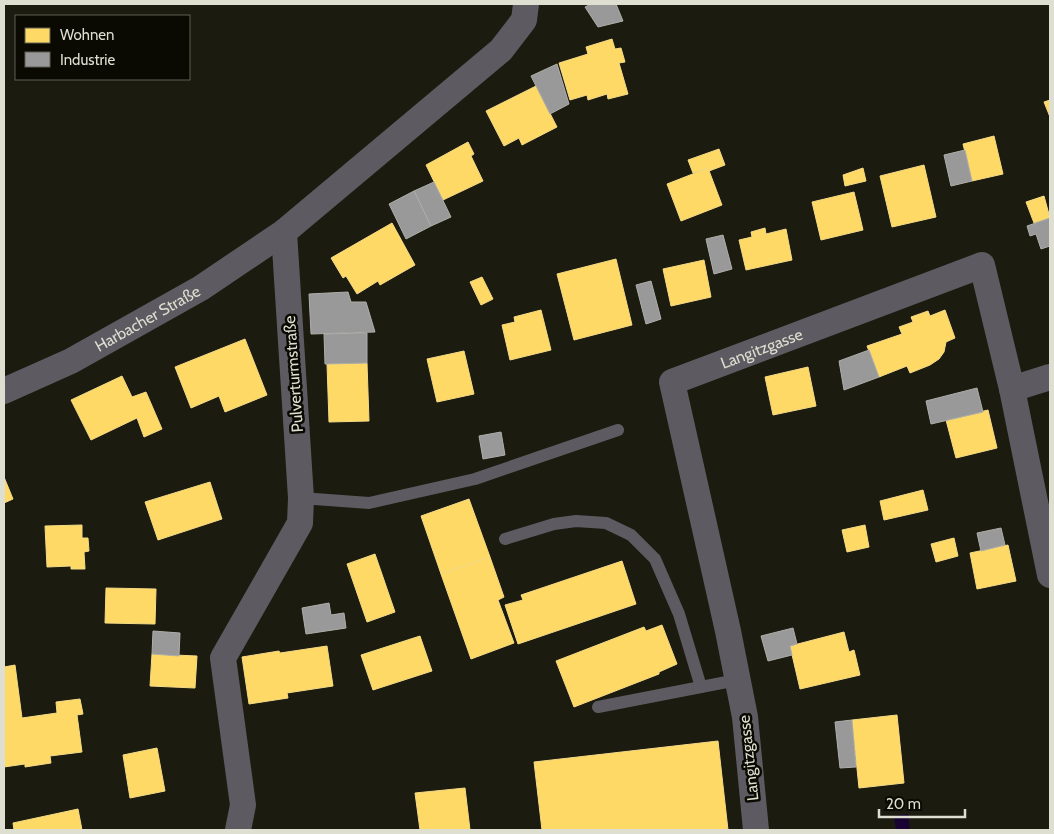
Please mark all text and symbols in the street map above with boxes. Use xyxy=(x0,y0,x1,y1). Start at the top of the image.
legend xyxy=(15,15,190,80)
text: Wohnen xyxy=(60,26,114,44)
text: Industrie xyxy=(60,51,115,69)
street label: Harbacher Straße xyxy=(92,281,204,356)
street label: Pulverturmstraße xyxy=(280,315,307,433)
street label: Langitzgasse xyxy=(718,325,805,373)
street label: Langitzgasse xyxy=(735,714,762,802)
scale bar xyxy=(879,786,965,818)
text: 20 m xyxy=(886,795,921,813)

